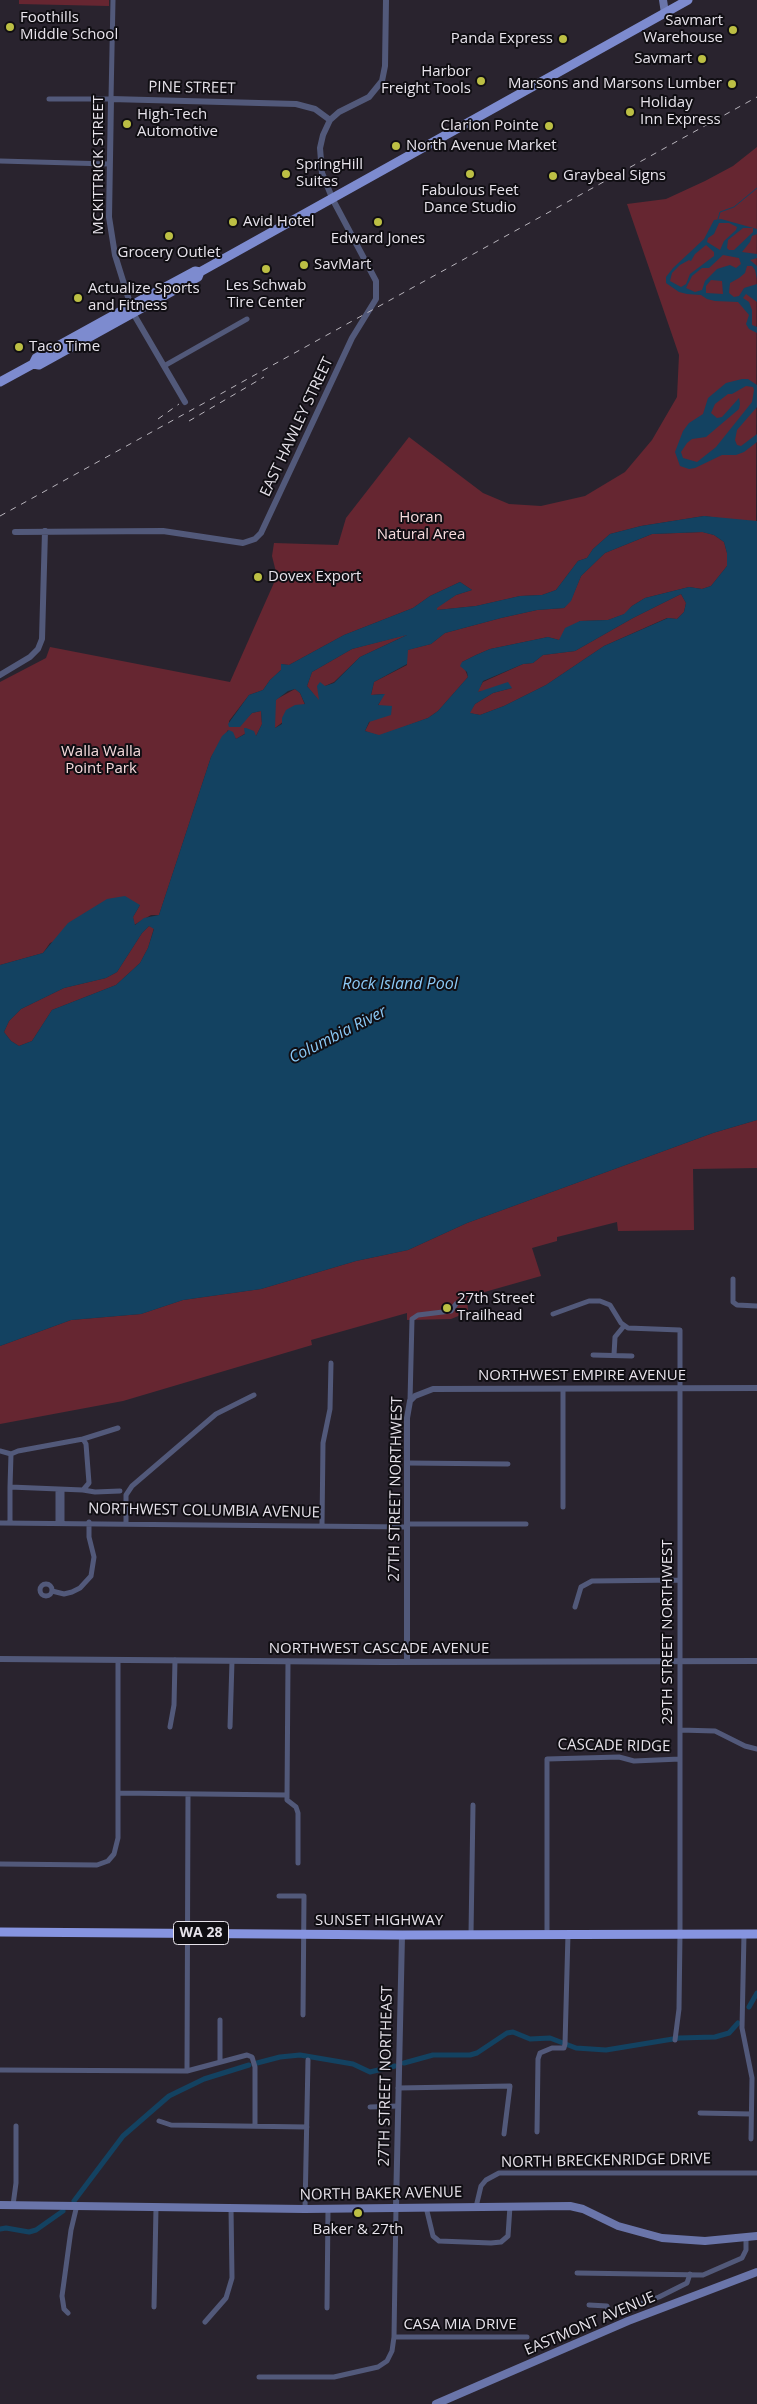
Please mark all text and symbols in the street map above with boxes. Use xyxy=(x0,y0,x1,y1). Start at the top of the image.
place label: Foothills Middle School xyxy=(20,9,118,44)
place label: Savmart Warehouse xyxy=(643,12,723,47)
marker: Foothills Middle School xyxy=(4,21,16,33)
marker: Savmart Warehouse xyxy=(727,24,739,36)
place label: Panda Express xyxy=(451,30,553,48)
marker: Panda Express xyxy=(557,33,569,45)
place label: Savmart xyxy=(634,50,692,68)
marker: Savmart xyxy=(696,53,708,65)
place label: Harbor Freight Tools xyxy=(381,63,471,98)
marker: Harbor Freight Tools xyxy=(475,75,487,87)
place label: Marsons and Marsons Lumber xyxy=(508,75,722,93)
street label: PINE STREET xyxy=(148,78,236,98)
marker: Marsons and Marsons Lumber xyxy=(726,78,738,90)
place label: Holiday Inn Express xyxy=(640,94,721,129)
street label: MCKITTRICK STREET xyxy=(90,95,108,235)
place label: High-Tech Automotive xyxy=(137,106,218,141)
marker: Holiday Inn Express xyxy=(624,106,636,118)
place label: Clarion Pointe xyxy=(441,117,539,135)
marker: High-Tech Automotive xyxy=(121,118,133,130)
marker: Clarion Pointe xyxy=(543,120,555,132)
place label: North Avenue Market xyxy=(406,137,557,155)
marker: North Avenue Market xyxy=(390,140,402,152)
place label: SpringHill Suites xyxy=(296,156,363,191)
place label: Graybeal Signs xyxy=(563,167,666,185)
marker: SpringHill Suites xyxy=(280,168,292,180)
marker: Fabulous Feet Dance Studio xyxy=(464,168,476,180)
marker: Graybeal Signs xyxy=(547,170,559,182)
place label: Fabulous Feet Dance Studio xyxy=(421,182,519,217)
place label: Avid Hotel xyxy=(243,213,314,231)
marker: Avid Hotel xyxy=(227,216,239,228)
marker: Edward Jones xyxy=(372,216,384,228)
marker: Grocery Outlet xyxy=(163,230,175,242)
place label: Edward Jones xyxy=(331,230,425,248)
place label: Grocery Outlet xyxy=(118,244,220,262)
place label: SavMart xyxy=(314,256,371,274)
marker: SavMart xyxy=(298,259,310,271)
marker: Les Schwab Tire Center xyxy=(260,263,272,275)
place label: Les Schwab Tire Center xyxy=(225,277,307,312)
place label: Actualize Sports and Fitness xyxy=(88,280,200,315)
marker: Actualize Sports and Fitness xyxy=(72,292,84,304)
place label: Taco Time xyxy=(29,338,100,356)
marker: Taco Time xyxy=(13,341,25,353)
street label: EAST HAWLEY STREET xyxy=(257,354,337,500)
park label: Horan Natural Area xyxy=(377,509,465,544)
place label: Dovex Export xyxy=(268,568,361,586)
marker: Dovex Export xyxy=(252,571,264,583)
park label: Walla Walla Point Park xyxy=(61,743,141,778)
water label: Rock Island Pool xyxy=(342,974,458,994)
water label: Columbia River xyxy=(286,1002,390,1068)
place label: 27th Street Trailhead xyxy=(457,1290,534,1325)
marker: 27th Street Trailhead xyxy=(441,1302,453,1314)
street label: NORTHWEST EMPIRE AVENUE xyxy=(478,1367,686,1385)
street label: 27TH STREET NORTHWEST xyxy=(385,1396,407,1582)
street label: NORTHWEST COLUMBIA AVENUE xyxy=(88,1500,320,1522)
street label: 29TH STREET NORTHWEST xyxy=(659,1539,677,1725)
street label: NORTHWEST CASCADE AVENUE xyxy=(269,1640,489,1658)
street label: CASCADE RIDGE xyxy=(557,1736,671,1756)
street label: SUNSET HIGHWAY xyxy=(315,1912,443,1930)
road number: WA 28 xyxy=(174,1922,228,1945)
street label: 27TH STREET NORTHEAST xyxy=(375,1985,397,2167)
street label: NORTH BRECKENRIDGE DRIVE xyxy=(501,2150,711,2172)
street label: NORTH BAKER AVENUE xyxy=(300,2184,462,2204)
marker: Baker & 27th xyxy=(352,2207,364,2219)
place label: Baker & 27th xyxy=(313,2221,403,2239)
street label: EASTMONT AVENUE xyxy=(522,2288,658,2360)
street label: CASA MIA DRIVE xyxy=(403,2316,517,2334)

